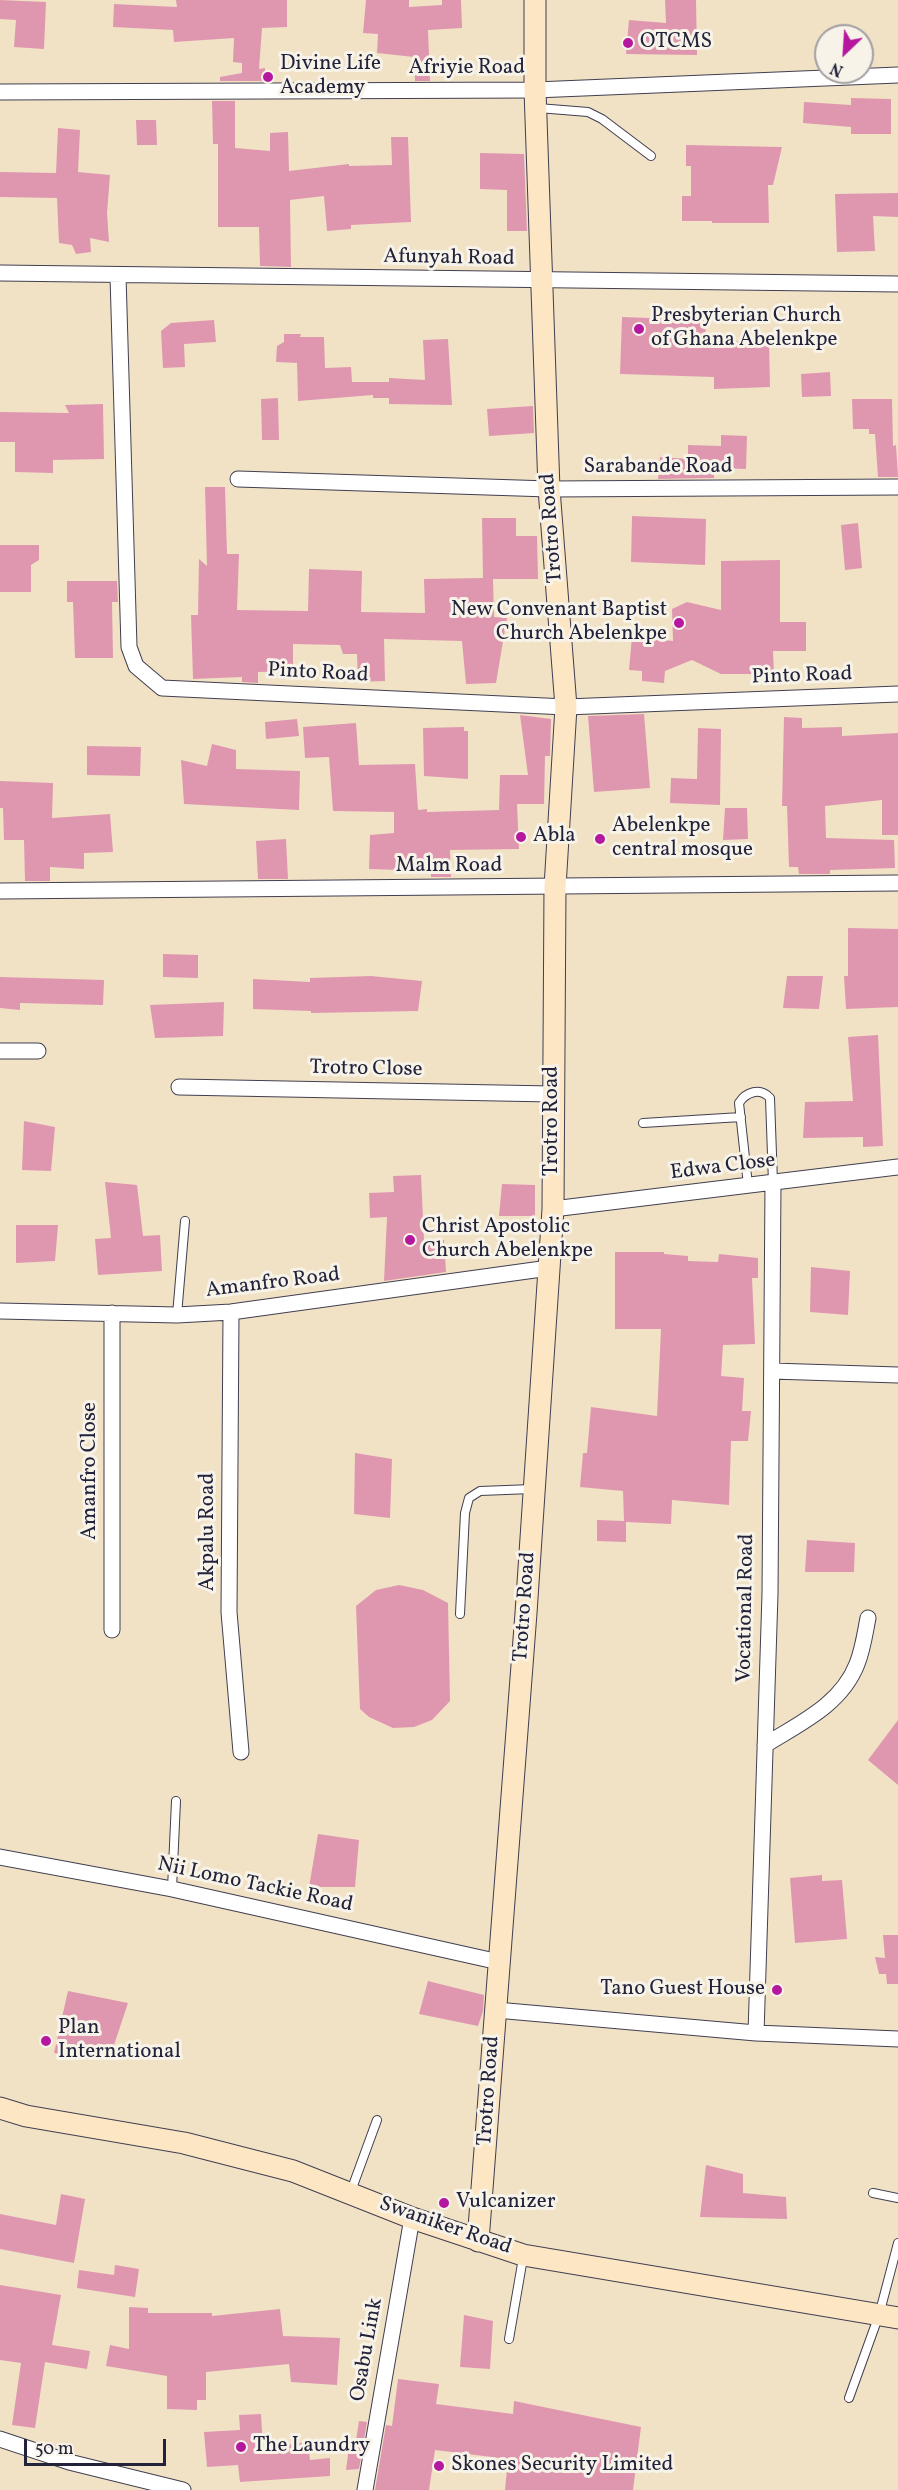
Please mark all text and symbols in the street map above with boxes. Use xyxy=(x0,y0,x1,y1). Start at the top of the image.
north arrow xyxy=(814,24,874,84)
place label: OTCMS xyxy=(640,30,712,56)
marker: OTCMS xyxy=(621,36,635,50)
place label: Divine Life Academy xyxy=(280,52,381,102)
street label: Afriyie Road xyxy=(409,56,525,82)
text: N xyxy=(827,56,847,81)
marker: Divine Life Academy xyxy=(261,70,275,84)
street label: Afunyah Road xyxy=(383,245,515,273)
place label: Presbyterian Church of Ghana Abelenkpe xyxy=(651,304,841,354)
marker: Presbyterian Church of Ghana Abelenkpe xyxy=(632,322,646,336)
street label: Sarabande Road xyxy=(583,455,733,481)
street label: Trotro Road xyxy=(537,472,569,584)
place label: New Convenant Baptist Church Abelenkpe xyxy=(451,598,667,648)
marker: New Convenant Baptist Church Abelenkpe xyxy=(672,616,686,630)
street label: Pinto Road xyxy=(267,659,369,689)
street label: Pinto Road xyxy=(751,663,853,691)
place label: Abelenkpe central mosque xyxy=(612,814,753,864)
place label: Abla xyxy=(533,824,576,850)
marker: Abla xyxy=(514,830,528,844)
marker: Abelenkpe central mosque xyxy=(593,832,607,846)
street label: Malm Road xyxy=(396,854,502,880)
street label: Trotro Close xyxy=(309,1056,423,1084)
street label: Trotro Road xyxy=(540,1066,566,1176)
street label: Edwa Close xyxy=(669,1149,777,1187)
place label: Christ Apostolic Church Abelenkpe xyxy=(422,1215,593,1265)
marker: Christ Apostolic Church Abelenkpe xyxy=(403,1233,417,1247)
street label: Amanfro Road xyxy=(204,1263,342,1305)
street label: Amanfro Close xyxy=(78,1402,104,1540)
street label: Akpalu Road xyxy=(196,1473,222,1591)
street label: Vocational Road xyxy=(733,1533,761,1683)
street label: Trotro Road xyxy=(510,1551,542,1663)
street label: Nii Lomo Tackie Road xyxy=(155,1853,355,1919)
place label: Tano Guest House xyxy=(600,1977,765,2003)
marker: Tano Guest House xyxy=(770,1983,784,1997)
place label: Plan International xyxy=(58,2016,181,2066)
marker: Plan International xyxy=(39,2034,53,2048)
street label: Trotro Road xyxy=(474,2035,506,2147)
place label: Vulcanizer xyxy=(456,2190,555,2216)
street label: Swaniker Road xyxy=(375,2193,515,2261)
marker: Vulcanizer xyxy=(437,2196,451,2210)
street label: Osabu Link xyxy=(347,2296,389,2404)
scale bar xyxy=(27,2427,170,2465)
place label: The Laundry xyxy=(253,2434,370,2460)
text: 50 m xyxy=(35,2437,74,2462)
marker: The Laundry xyxy=(234,2440,248,2454)
place label: Skones Security Limited xyxy=(451,2453,673,2479)
marker: Skones Security Limited xyxy=(432,2459,446,2473)

